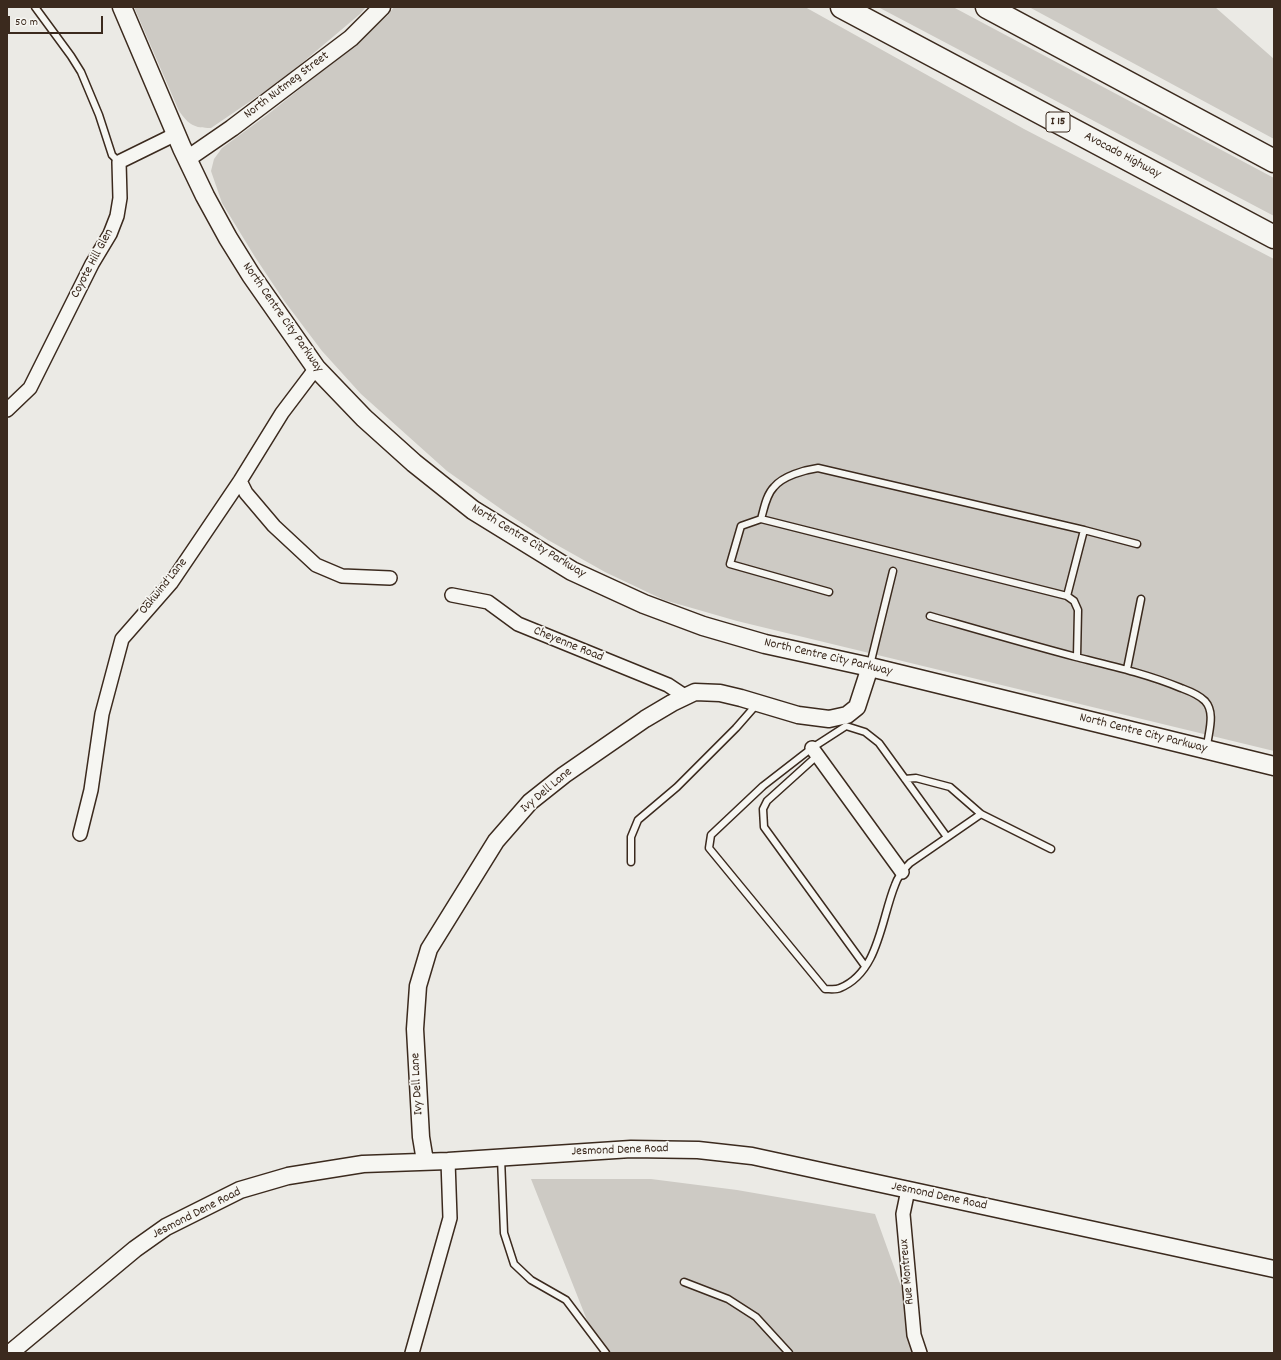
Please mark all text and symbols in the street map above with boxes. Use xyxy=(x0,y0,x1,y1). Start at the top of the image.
scale bar xyxy=(10,8,105,34)
text: 50 m xyxy=(15,14,38,31)
street label: North Nutmeg Street xyxy=(241,49,333,123)
road number: I 15 xyxy=(1046,112,1070,132)
street label: Avocado Highway xyxy=(1081,129,1163,183)
street label: Coyote Hill Glen xyxy=(68,227,118,301)
street label: North Centre City Parkway xyxy=(238,260,326,376)
street label: North Centre City Parkway xyxy=(468,502,588,582)
street label: Oakwind Lane xyxy=(137,556,191,618)
street label: Cheyenne Road xyxy=(531,624,605,666)
street label: North Centre City Parkway xyxy=(762,636,894,680)
street label: North Centre City Parkway xyxy=(1078,711,1208,757)
street label: Ivy Dell Lane xyxy=(518,765,576,817)
street label: Ivy Dell Lane xyxy=(409,1052,427,1116)
street label: Jesmond Dene Road xyxy=(571,1142,669,1160)
street label: Jesmond Dene Road xyxy=(890,1179,988,1215)
street label: Jesmond Dene Road xyxy=(150,1185,244,1243)
street label: Rue Montreux xyxy=(897,1239,919,1305)

